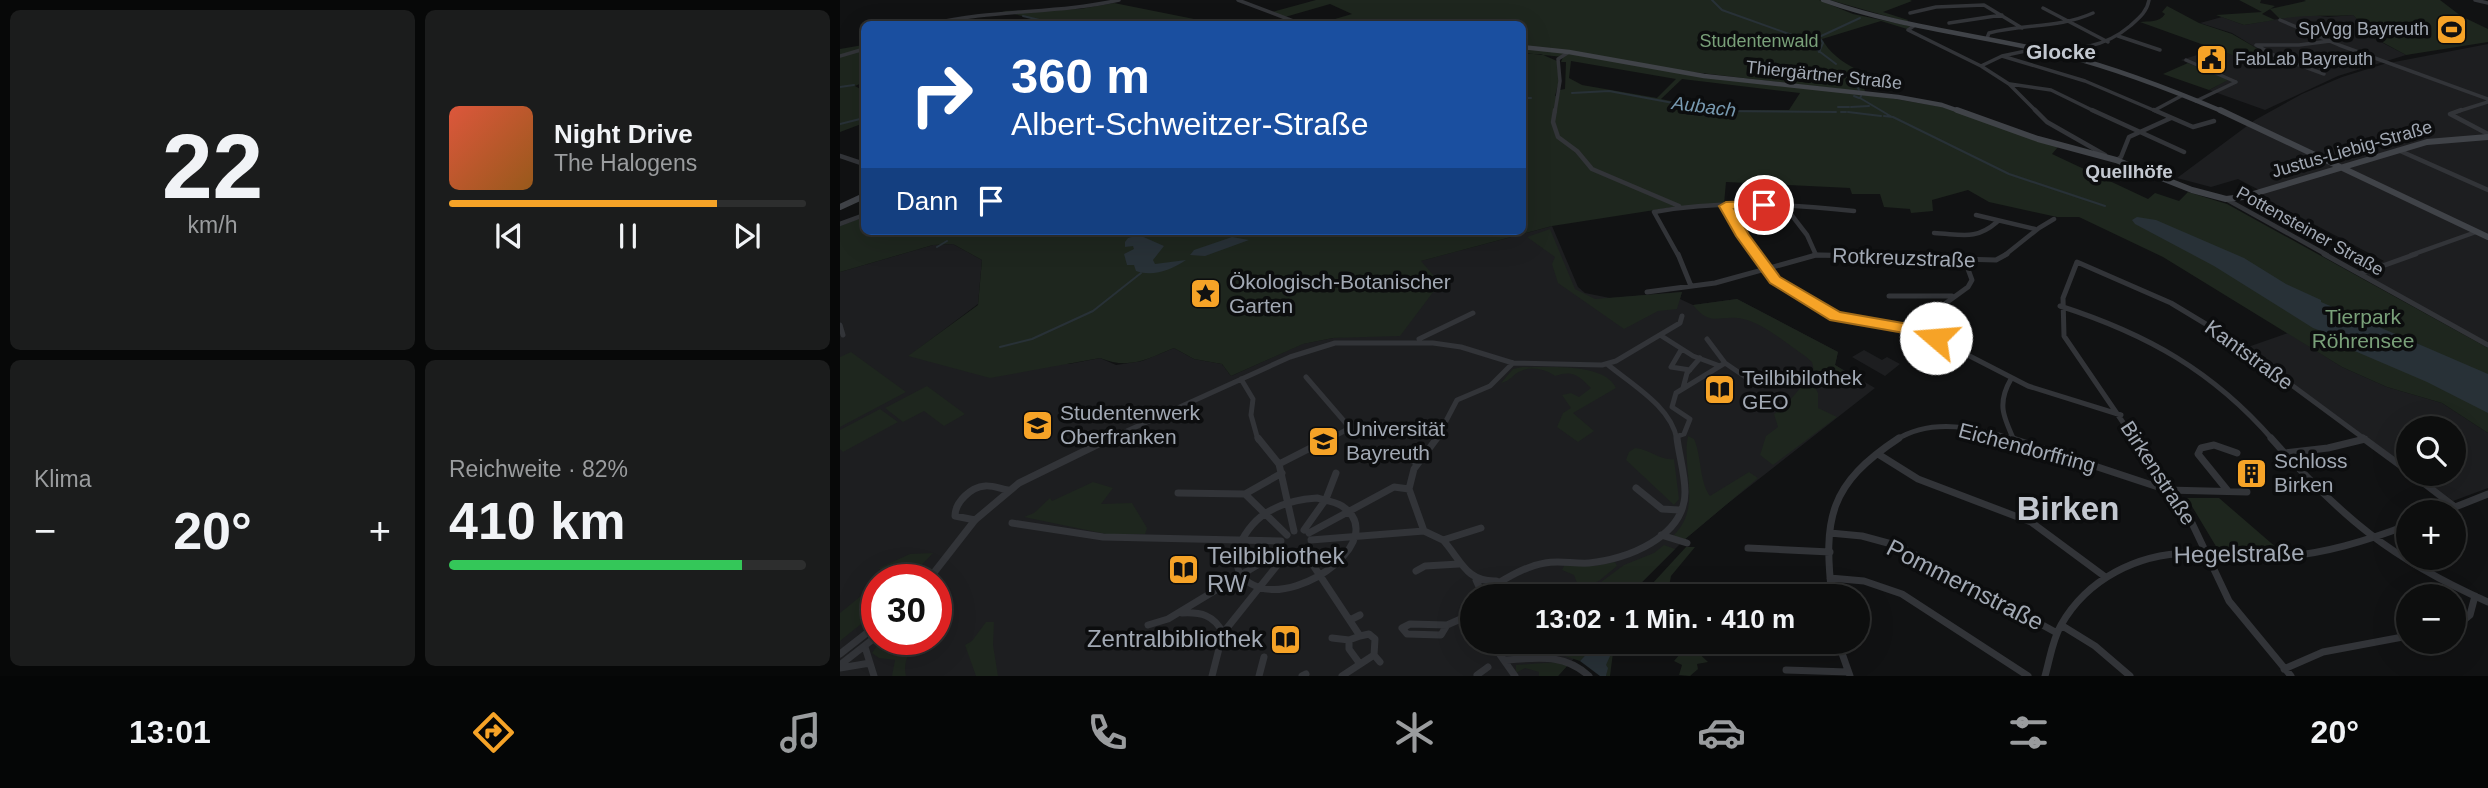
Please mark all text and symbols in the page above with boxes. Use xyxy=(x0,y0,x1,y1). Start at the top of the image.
sports icon: SpVgg Bayreuth xyxy=(2435,12,2469,46)
place label: SpVgg Bayreuth xyxy=(2298,19,2429,39)
park label: Studentenwald xyxy=(1699,31,1819,51)
district label: Glocke xyxy=(2026,40,2096,63)
public building icon: FabLab Bayreuth xyxy=(2195,42,2229,76)
icon: right xyxy=(896,49,987,140)
text: 360 m xyxy=(1011,49,1150,103)
place label: FabLab Bayreuth xyxy=(2235,49,2373,69)
street label: Thiergärtner Straße xyxy=(1745,57,1903,93)
water label: Aubach xyxy=(1670,92,1737,121)
text: Albert-Schweitzer-Straße xyxy=(1011,106,1368,142)
text: 22 xyxy=(162,116,263,217)
street label: Justus-Liebig-Straße xyxy=(2269,116,2435,182)
text: Night Drive xyxy=(554,119,693,149)
text: The Halogens xyxy=(554,150,697,176)
district label: Quellhöfe xyxy=(2085,161,2173,182)
pin xyxy=(1734,175,1794,235)
icon: arrive xyxy=(972,182,1010,220)
street label: Pottensteiner Straße xyxy=(2233,182,2387,280)
text: Dann xyxy=(896,186,958,216)
icon: arrive xyxy=(1745,186,1783,224)
text: km/h xyxy=(188,212,237,238)
icon: previous xyxy=(490,217,528,255)
icon: pause xyxy=(609,217,647,255)
icon: next xyxy=(728,217,766,255)
street label: Rotkreuzstraße xyxy=(1832,244,1976,271)
place label: Ökologisch-Botanischer Garten xyxy=(1229,270,1451,317)
place icon: Ökologisch-Botanischer Garten xyxy=(1189,277,1223,311)
position arrow xyxy=(1899,301,1973,375)
park label: Tierpark Röhrensee xyxy=(2312,305,2414,352)
street label: Kantstraße xyxy=(2201,315,2298,394)
place label: Teilbibilothek GEO xyxy=(1742,366,1863,413)
library icon: Teilbibilothek GEO xyxy=(1702,373,1736,407)
place label: Studentenwerk Oberfranken xyxy=(1060,401,1201,448)
school or university icon: Studentenwerk Oberfranken xyxy=(1020,408,1054,442)
map controls xyxy=(2396,416,2466,654)
button: search xyxy=(2396,416,2466,486)
place label: Universität Bayreuth xyxy=(1346,417,1445,464)
street label: Birkenstraße xyxy=(2116,417,2200,529)
street label: Eichendorffring xyxy=(1956,418,2098,477)
school or university icon: Universität Bayreuth xyxy=(1306,424,1340,458)
place label: Schloss Birken xyxy=(2274,449,2348,496)
text: Reichweite · 82% xyxy=(449,456,628,482)
building icon: Schloss Birken xyxy=(2234,456,2268,490)
text: Klima xyxy=(34,466,92,492)
district label: Birken xyxy=(2017,490,2119,527)
text: 410 km xyxy=(449,492,625,550)
button: + xyxy=(2396,500,2466,570)
text: 20° xyxy=(173,502,252,560)
text: − xyxy=(34,510,56,552)
text: + xyxy=(369,510,391,552)
street label: Pommernstraße xyxy=(1882,533,2048,636)
street label: Hegelstraße xyxy=(2173,539,2305,568)
place label: Teilbibliothek RW xyxy=(1207,542,1345,597)
library icon: Teilbibliothek RW xyxy=(1167,553,1201,587)
speed limit sign: 30 xyxy=(861,564,952,655)
button: − xyxy=(2396,584,2466,654)
text: 13:02 · 1 Min. · 410 m xyxy=(1535,604,1795,634)
library icon: Zentralbibliothek xyxy=(1269,622,1303,656)
place label: Zentralbibliothek xyxy=(1087,625,1264,652)
icon: directions xyxy=(469,708,518,757)
icon: music xyxy=(776,708,825,757)
icon: phone xyxy=(1083,708,1132,757)
icon: climate xyxy=(1390,708,1439,757)
icon: car xyxy=(1697,708,1746,757)
icon: filters xyxy=(2004,708,2053,757)
text: 13:01 xyxy=(129,714,211,750)
text: 20° xyxy=(2311,714,2359,750)

